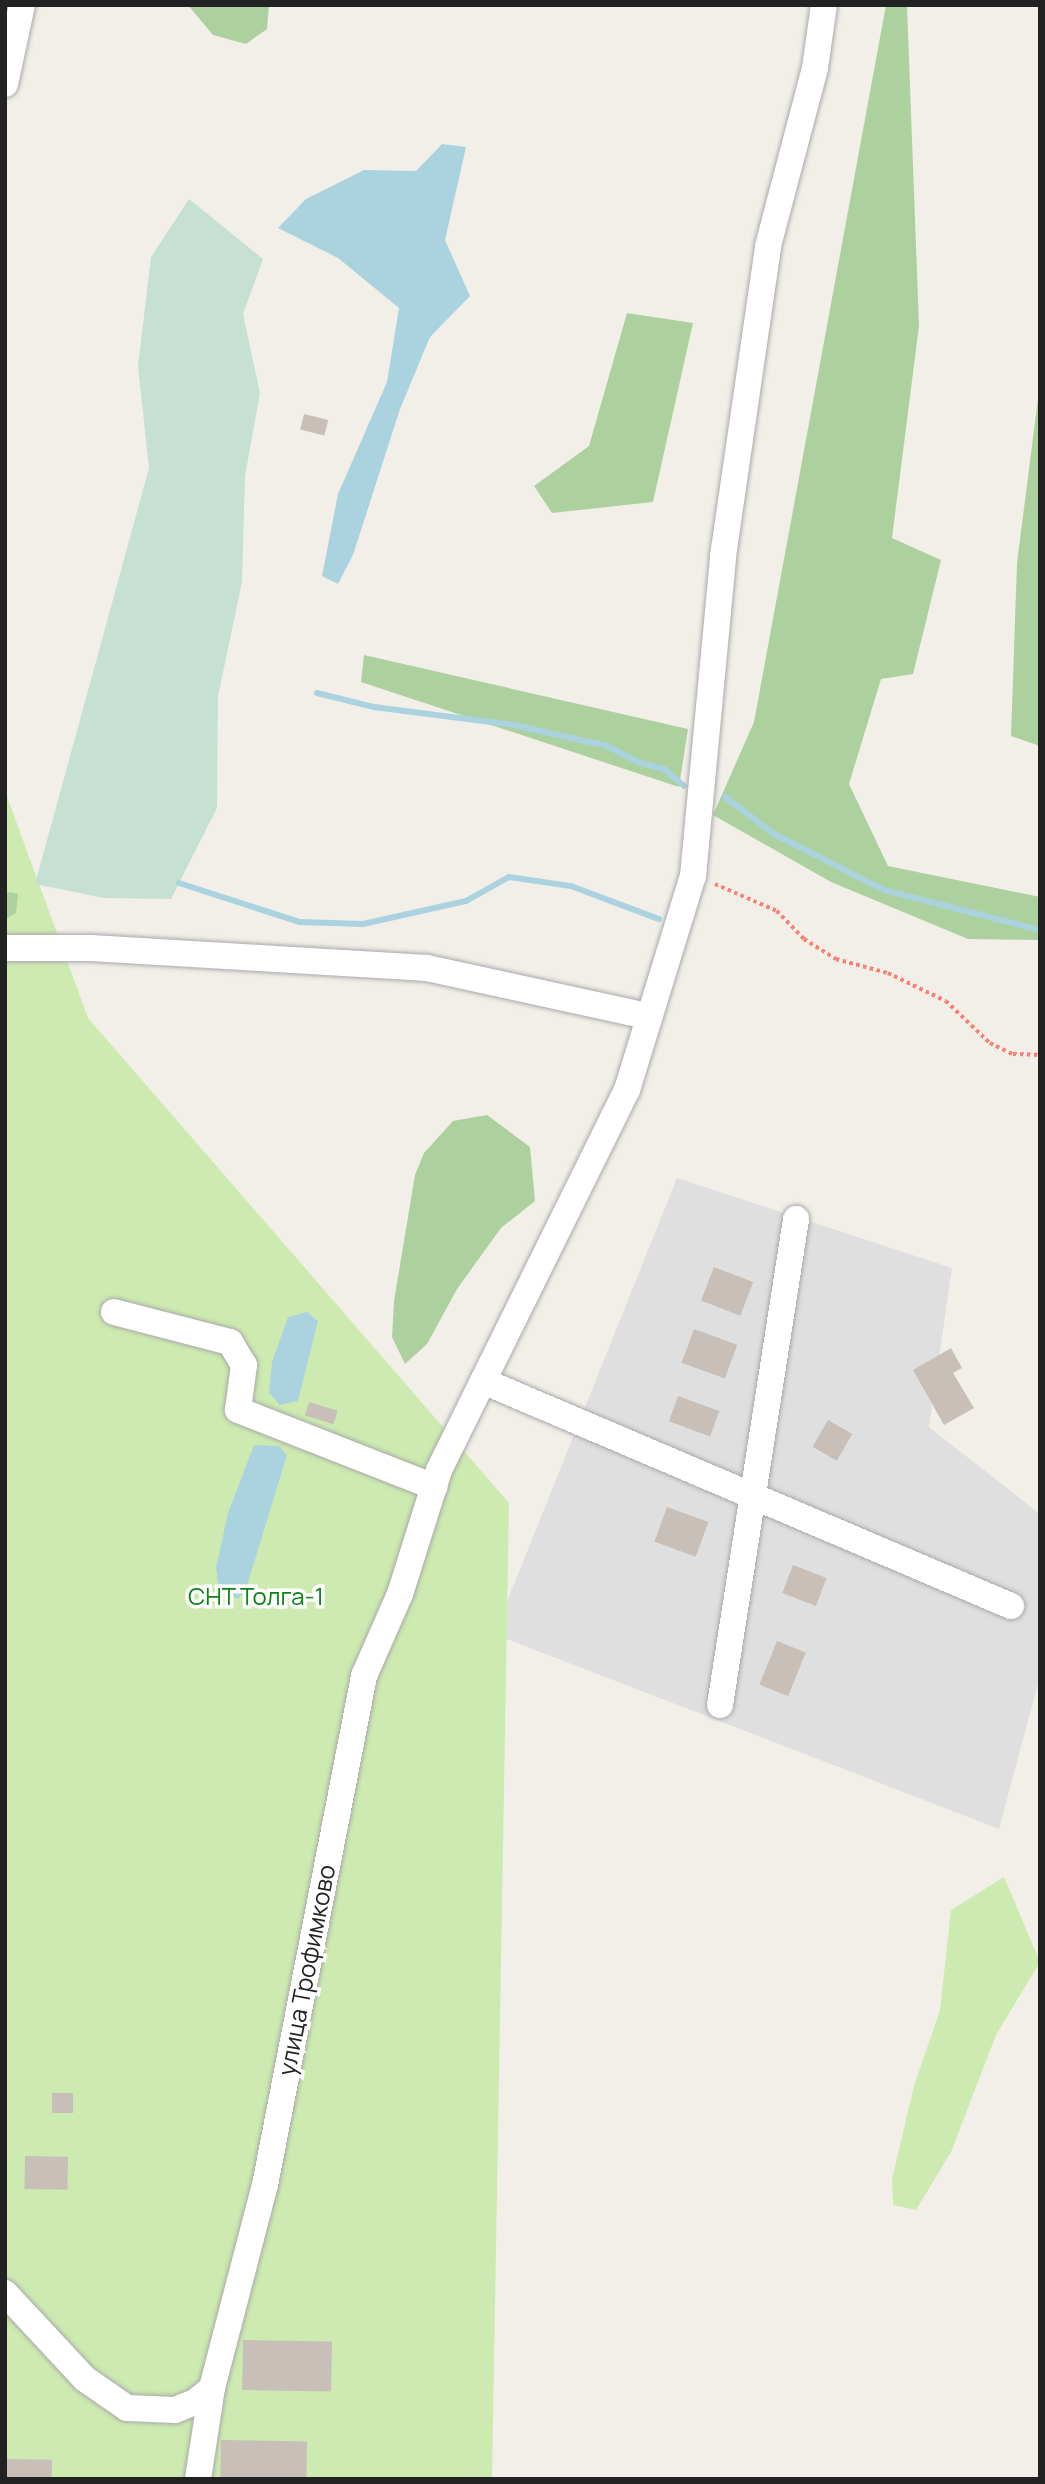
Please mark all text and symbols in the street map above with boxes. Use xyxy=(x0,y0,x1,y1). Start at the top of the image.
park label: СНТ Толга-1 xyxy=(188,1582,324,1610)
street label: улица Трофимково xyxy=(271,1862,341,2078)

